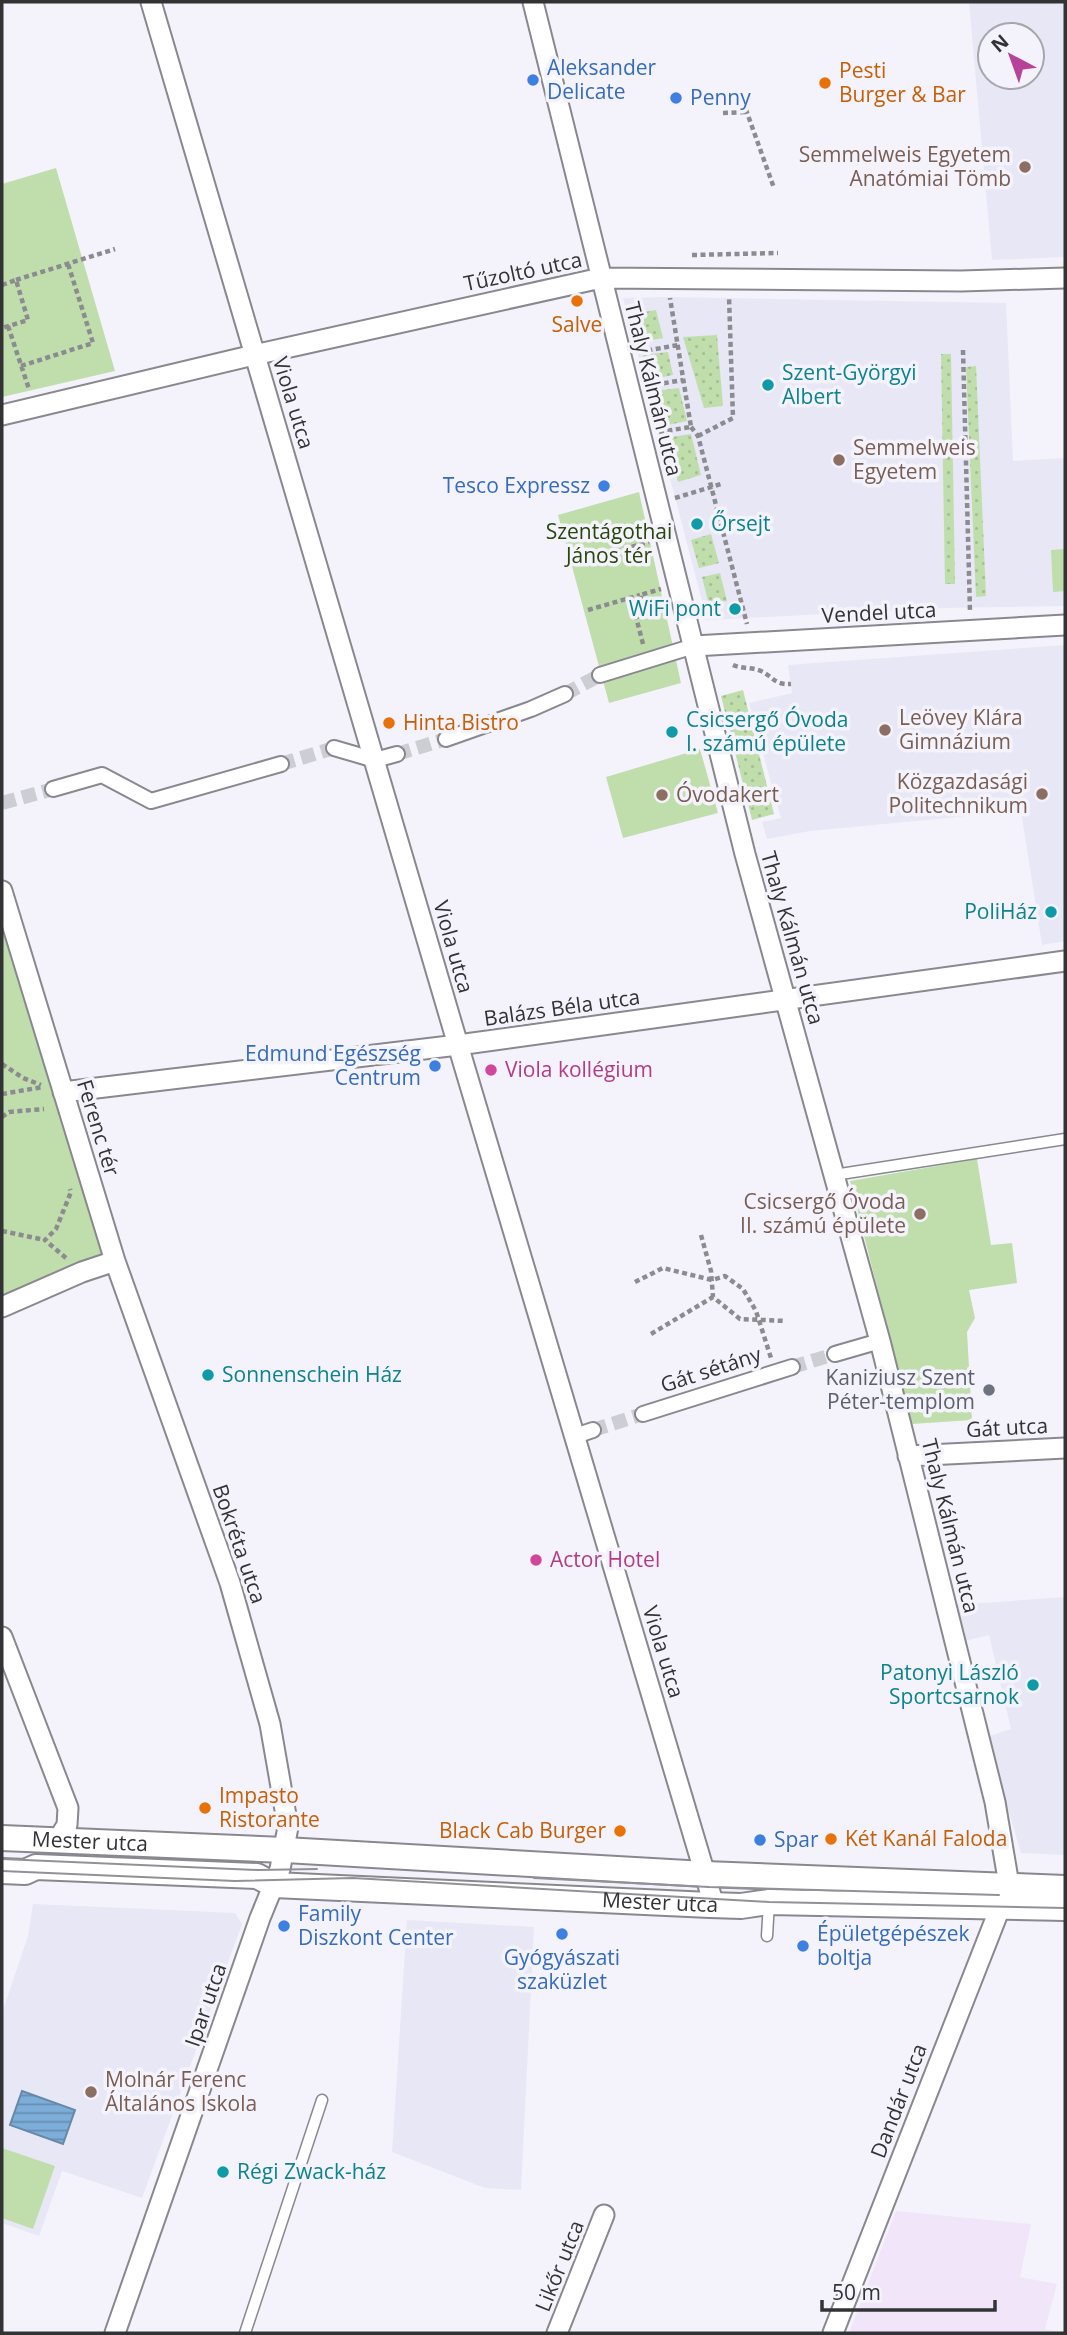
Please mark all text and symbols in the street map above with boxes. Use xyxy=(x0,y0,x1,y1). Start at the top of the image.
north arrow xyxy=(976,21,1046,91)
text: N xyxy=(985,28,1014,58)
place label: Aleksander Delicate xyxy=(547,53,657,105)
place label: Pesti Burger & Bar xyxy=(839,56,966,108)
marker: Aleksander Delicate xyxy=(525,72,541,88)
marker: Pesti Burger & Bar xyxy=(817,75,833,91)
place label: Penny xyxy=(690,83,751,111)
marker: Penny xyxy=(668,90,684,106)
place label: Semmelweis Egyetem Anatómiai Tömb xyxy=(799,140,1011,192)
marker: Semmelweis Egyetem Anatómiai Tömb xyxy=(1017,159,1033,175)
street label: Tűzoltó utca xyxy=(461,245,584,297)
marker: Salve xyxy=(569,293,585,309)
street label: Thaly Kálmán utca xyxy=(619,299,689,479)
place label: Salve xyxy=(552,310,602,338)
street label: Viola utca xyxy=(267,353,321,452)
place label: Szent-Györgyi Albert xyxy=(782,358,917,410)
marker: Szent-Györgyi Albert xyxy=(760,377,776,393)
place label: Semmelweis Egyetem xyxy=(853,433,976,485)
marker: Semmelweis Egyetem xyxy=(831,452,847,468)
place label: Tesco Expressz xyxy=(443,471,590,499)
marker: Tesco Expressz xyxy=(596,478,612,494)
place label: Őrsejt xyxy=(711,509,771,537)
marker: Őrsejt xyxy=(689,516,705,532)
park label: Szentágothai János tér xyxy=(546,517,672,569)
place label: WiFi pont xyxy=(629,594,721,622)
street label: Vendel utca xyxy=(821,595,937,629)
marker: WiFi pont xyxy=(727,601,743,617)
place label: Leövey Klára Gimnázium xyxy=(899,703,1023,755)
place label: Csicsergő Óvoda I. számú épülete xyxy=(686,705,848,757)
place label: Hinta Bistro xyxy=(403,708,519,736)
marker: Hinta Bistro xyxy=(381,715,397,731)
marker: Leövey Klára Gimnázium xyxy=(877,722,893,738)
marker: Csicsergő Óvoda I. számú épülete xyxy=(664,724,680,740)
place label: Közgazdasági Politechnikum xyxy=(888,767,1028,819)
place label: Óvodakert xyxy=(676,780,779,808)
marker: Közgazdasági Politechnikum xyxy=(1034,786,1050,802)
marker: Óvodakert xyxy=(654,787,670,803)
street label: Thaly Kálmán utca xyxy=(755,848,831,1028)
street label: Viola utca xyxy=(427,897,481,996)
place label: PoliHáz xyxy=(964,897,1037,925)
marker: PoliHáz xyxy=(1043,904,1059,920)
street label: Balázs Béla utca xyxy=(482,982,642,1032)
place label: Edmund Egészség Centrum xyxy=(245,1039,421,1091)
place label: Viola kollégium xyxy=(505,1055,653,1083)
marker: Edmund Egészség Centrum xyxy=(427,1058,443,1074)
marker: Viola kollégium xyxy=(483,1062,499,1078)
street label: Ferenc tér xyxy=(71,1076,127,1180)
place label: Csicsergő Óvoda II. számú épülete xyxy=(740,1187,906,1239)
marker: Csicsergő Óvoda II. számú épülete xyxy=(912,1206,928,1222)
street label: Gát sétány xyxy=(657,1339,765,1398)
place label: Sonnenschein Ház xyxy=(222,1360,402,1388)
place label: Kaniziusz Szent Péter-templom xyxy=(825,1363,975,1415)
marker: Sonnenschein Ház xyxy=(200,1367,216,1383)
marker: Kaniziusz Szent Péter-templom xyxy=(981,1382,997,1398)
street label: Gát utca xyxy=(965,1411,1049,1443)
street label: Thaly Kálmán utca xyxy=(916,1436,986,1616)
street label: Bokréta utca xyxy=(206,1480,273,1607)
place label: Actor Hotel xyxy=(550,1545,660,1573)
marker: Actor Hotel xyxy=(528,1552,544,1568)
street label: Viola utca xyxy=(637,1602,691,1701)
place label: Patonyi László Sportcsarnok xyxy=(880,1658,1019,1710)
marker: Patonyi László Sportcsarnok xyxy=(1025,1677,1041,1693)
place label: Impasto Ristorante xyxy=(219,1781,320,1833)
marker: Impasto Ristorante xyxy=(197,1800,213,1816)
place label: Black Cab Burger xyxy=(439,1816,606,1844)
marker: Black Cab Burger xyxy=(612,1823,628,1839)
street label: Mester utca xyxy=(31,1824,149,1857)
place label: Két Kanál Faloda xyxy=(845,1824,1007,1852)
place label: Spar xyxy=(774,1825,819,1853)
marker: Két Kanál Faloda xyxy=(823,1831,839,1847)
marker: Spar xyxy=(752,1832,768,1848)
street label: Mester utca xyxy=(601,1885,719,1918)
place label: Family Diszkont Center xyxy=(298,1899,454,1951)
marker: Family Diszkont Center xyxy=(276,1918,292,1934)
place label: Épületgépészek boltja xyxy=(817,1919,970,1971)
marker: Gyógyászati szaküzlet xyxy=(554,1926,570,1942)
marker: Épületgépészek boltja xyxy=(795,1938,811,1954)
place label: Gyógyászati szaküzlet xyxy=(504,1943,620,1995)
street label: Ipar utca xyxy=(178,1959,232,2050)
street label: Dandár utca xyxy=(863,2039,933,2162)
place label: Molnár Ferenc Általános Iskola xyxy=(105,2065,257,2117)
marker: Molnár Ferenc Általános Iskola xyxy=(83,2084,99,2100)
place label: Régi Zwack-ház xyxy=(237,2157,386,2185)
marker: Régi Zwack-ház xyxy=(215,2164,231,2180)
street label: Likőr utca xyxy=(528,2216,590,2315)
scale bar xyxy=(822,2268,995,2312)
text: 50 m xyxy=(832,2278,881,2306)

